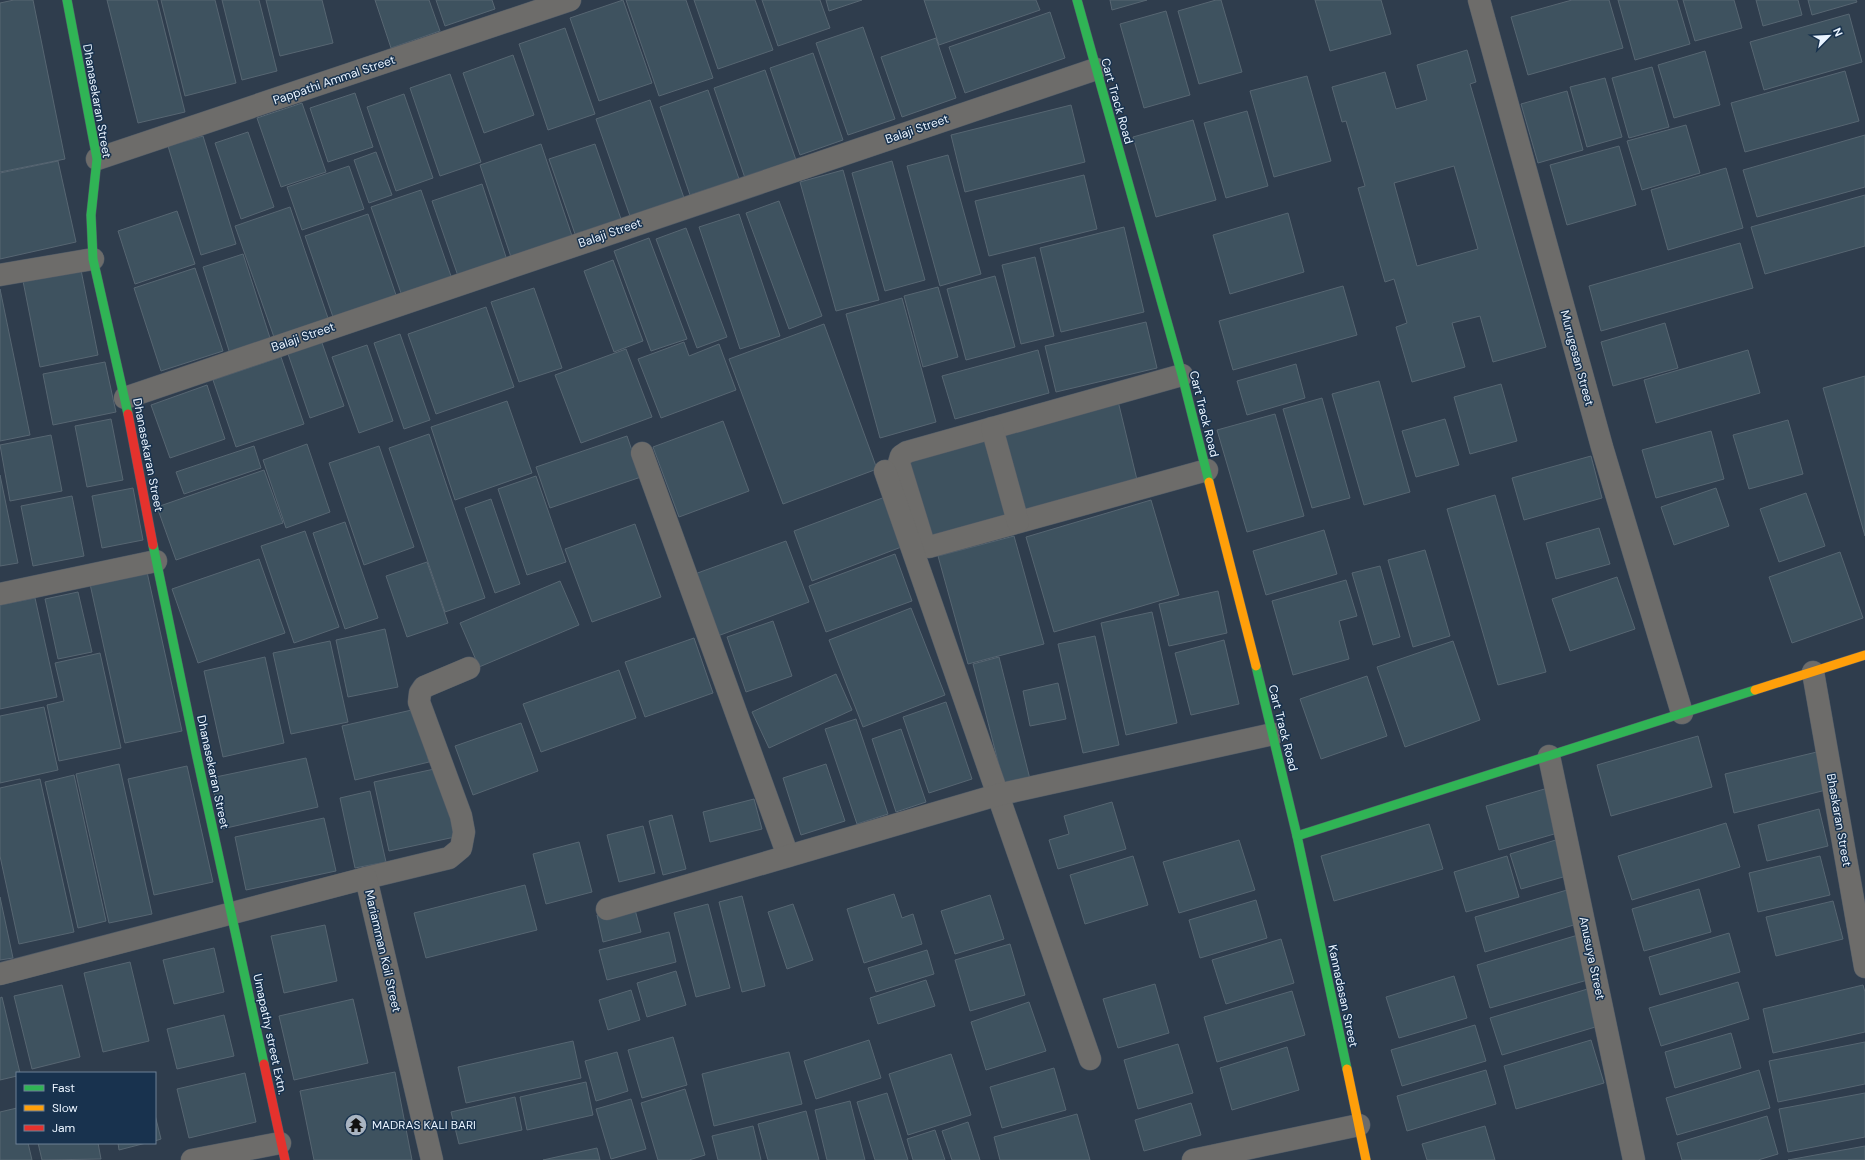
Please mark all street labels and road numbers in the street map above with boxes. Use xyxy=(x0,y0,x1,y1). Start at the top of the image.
street label: Dhanasekaran Street xyxy=(79,43,115,160)
street label: Pappathi Ammal Street xyxy=(271,51,397,108)
street label: Cart Track Road xyxy=(1097,56,1137,146)
street label: Balaji Street xyxy=(883,111,951,147)
street label: Balaji Street xyxy=(576,215,644,251)
street label: Murugesan Street xyxy=(1557,309,1598,408)
street label: Balaji Street xyxy=(269,319,337,355)
street label: Cart Track Road xyxy=(1186,369,1222,459)
street label: Dhanasekaran Street xyxy=(129,397,167,514)
street label: Cart Track Road xyxy=(1265,683,1301,773)
street label: Dhanasekaran Street xyxy=(193,714,233,830)
street label: Bhaskaran Street xyxy=(1823,772,1855,868)
street label: Mariamman Koil Street xyxy=(361,888,405,1014)
street label: Anusuya Street xyxy=(1575,915,1609,1001)
street label: Kannadasan Street xyxy=(1324,943,1362,1049)
street label: Umapathy street Extn. xyxy=(249,972,291,1096)

